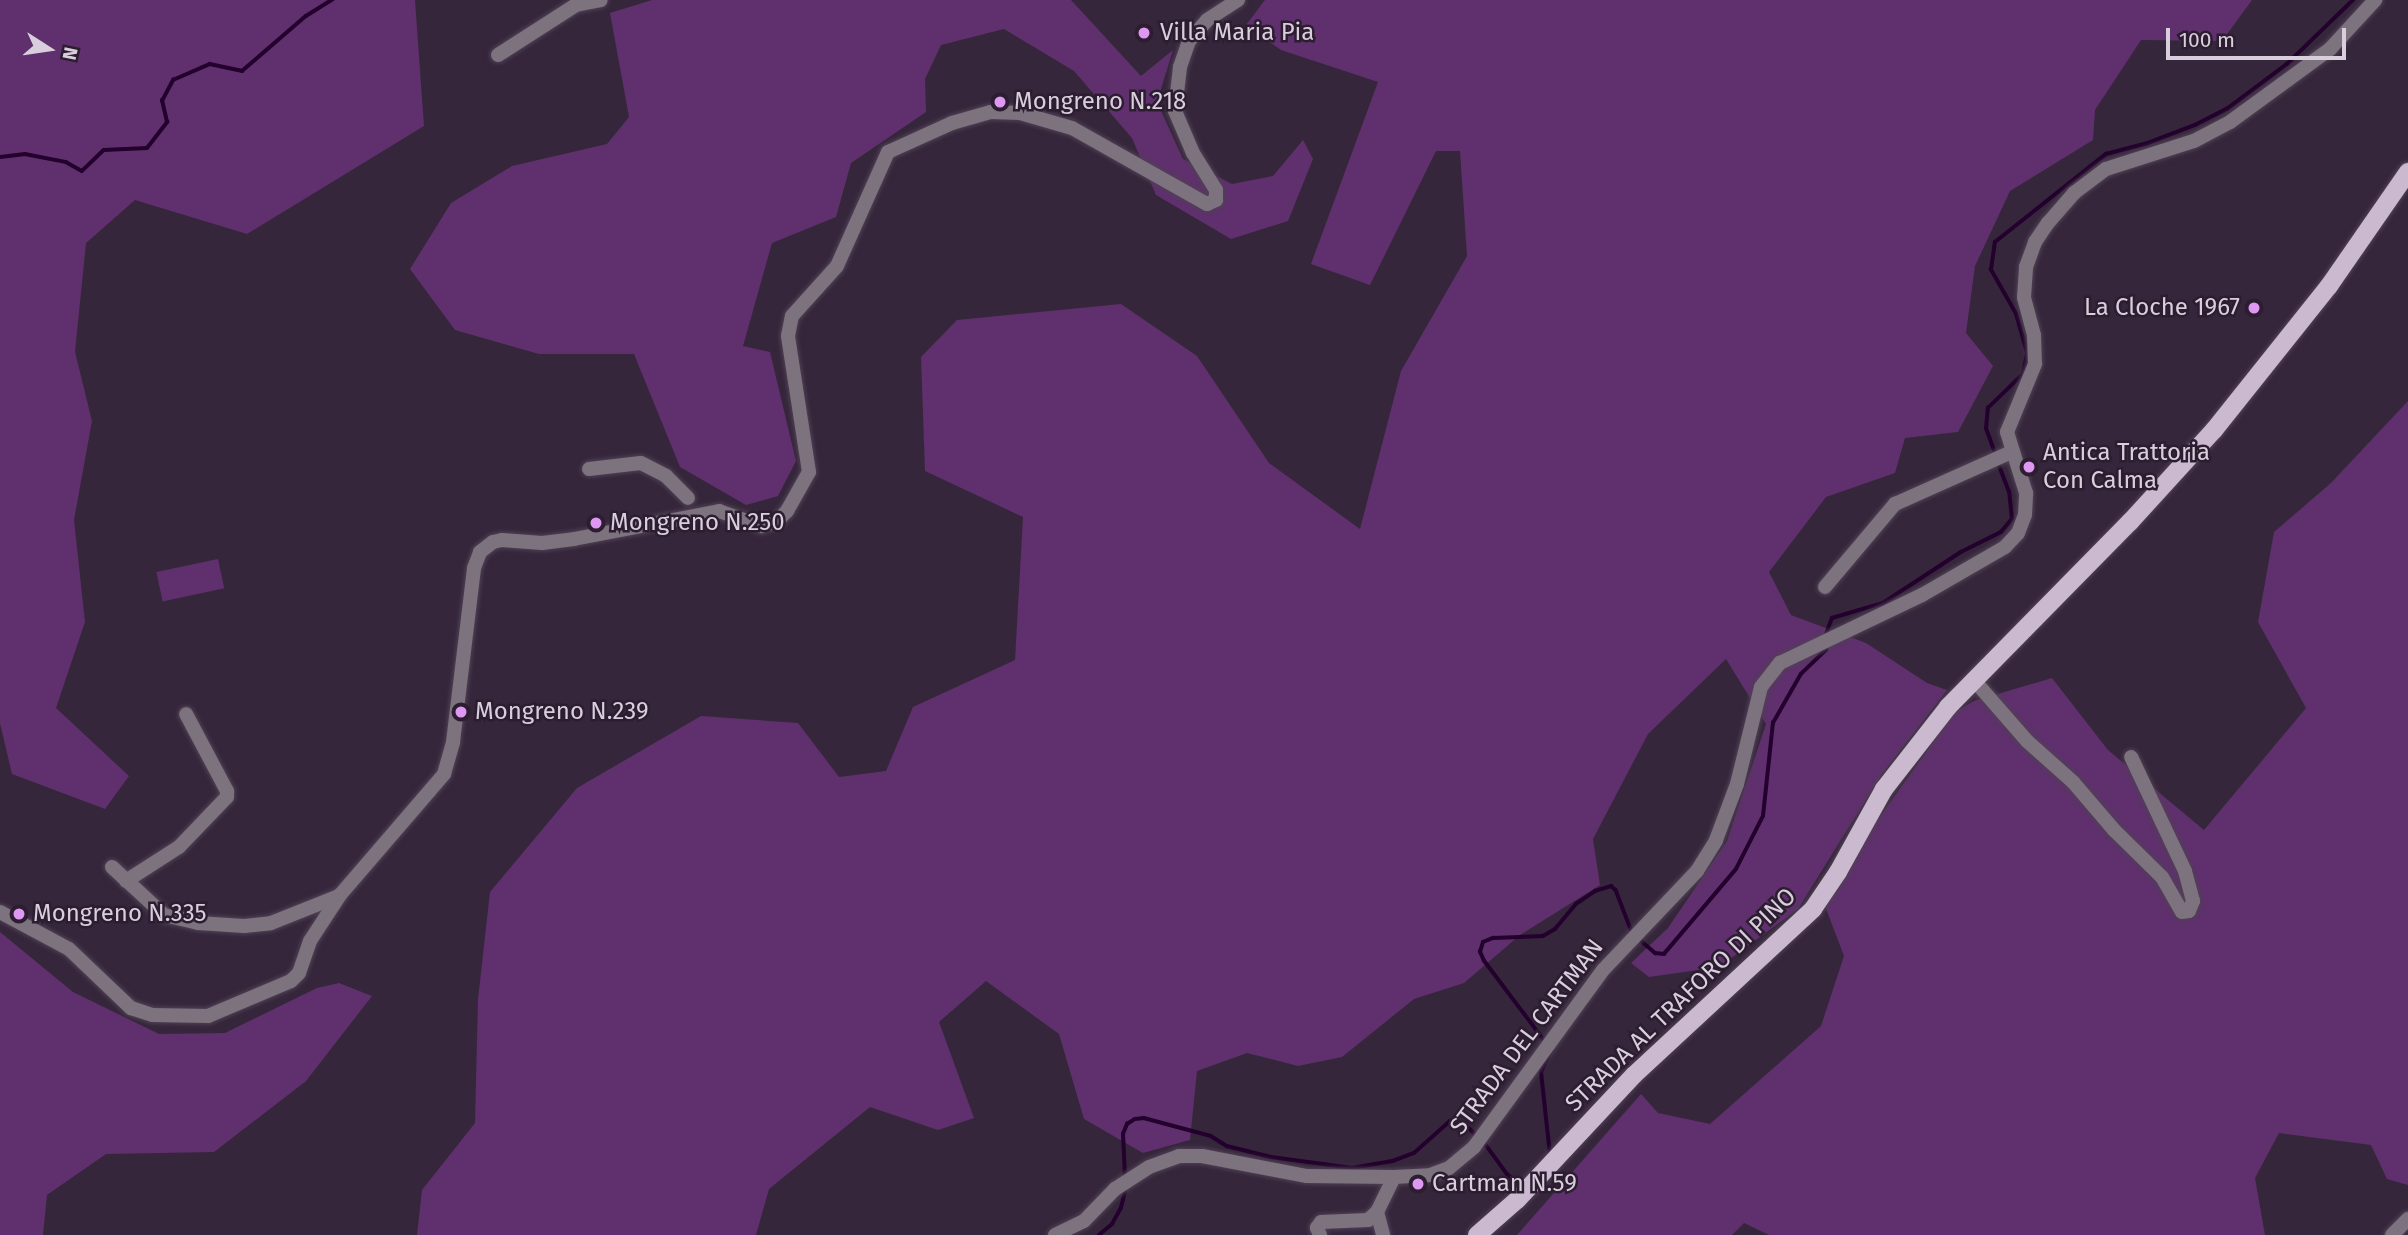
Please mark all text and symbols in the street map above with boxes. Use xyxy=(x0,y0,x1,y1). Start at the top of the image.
north arrow xyxy=(14,14,84,84)
scale bar xyxy=(2170,14,2350,58)
place label: Villa Maria Pia xyxy=(1160,19,1314,47)
marker: Villa Maria Pia xyxy=(1134,23,1154,43)
text: 100 m xyxy=(2179,27,2235,53)
text: N xyxy=(57,45,83,62)
place label: Mongreno N.218 xyxy=(1014,88,1186,116)
marker: Mongreno N.218 xyxy=(992,94,1008,110)
place label: La Cloche 1967 xyxy=(2084,294,2240,322)
marker: La Cloche 1967 xyxy=(2246,300,2262,316)
place label: Antica Trattoria Con Calma xyxy=(2043,439,2210,495)
marker: Antica Trattoria Con Calma xyxy=(2021,459,2037,475)
place label: Mongreno N.250 xyxy=(610,509,785,537)
marker: Mongreno N.250 xyxy=(588,515,604,531)
place label: Mongreno N.239 xyxy=(475,698,648,726)
marker: Mongreno N.239 xyxy=(453,704,469,720)
street label: STRADA AL TRAFORO DI PINO xyxy=(1560,882,1802,1118)
place label: Mongreno N.335 xyxy=(33,900,207,928)
marker: Mongreno N.335 xyxy=(11,906,27,922)
street label: STRADA DEL CARTMAN xyxy=(1444,934,1610,1140)
place label: Cartman N.59 xyxy=(1432,1170,1577,1198)
marker: Cartman N.59 xyxy=(1410,1176,1426,1192)

